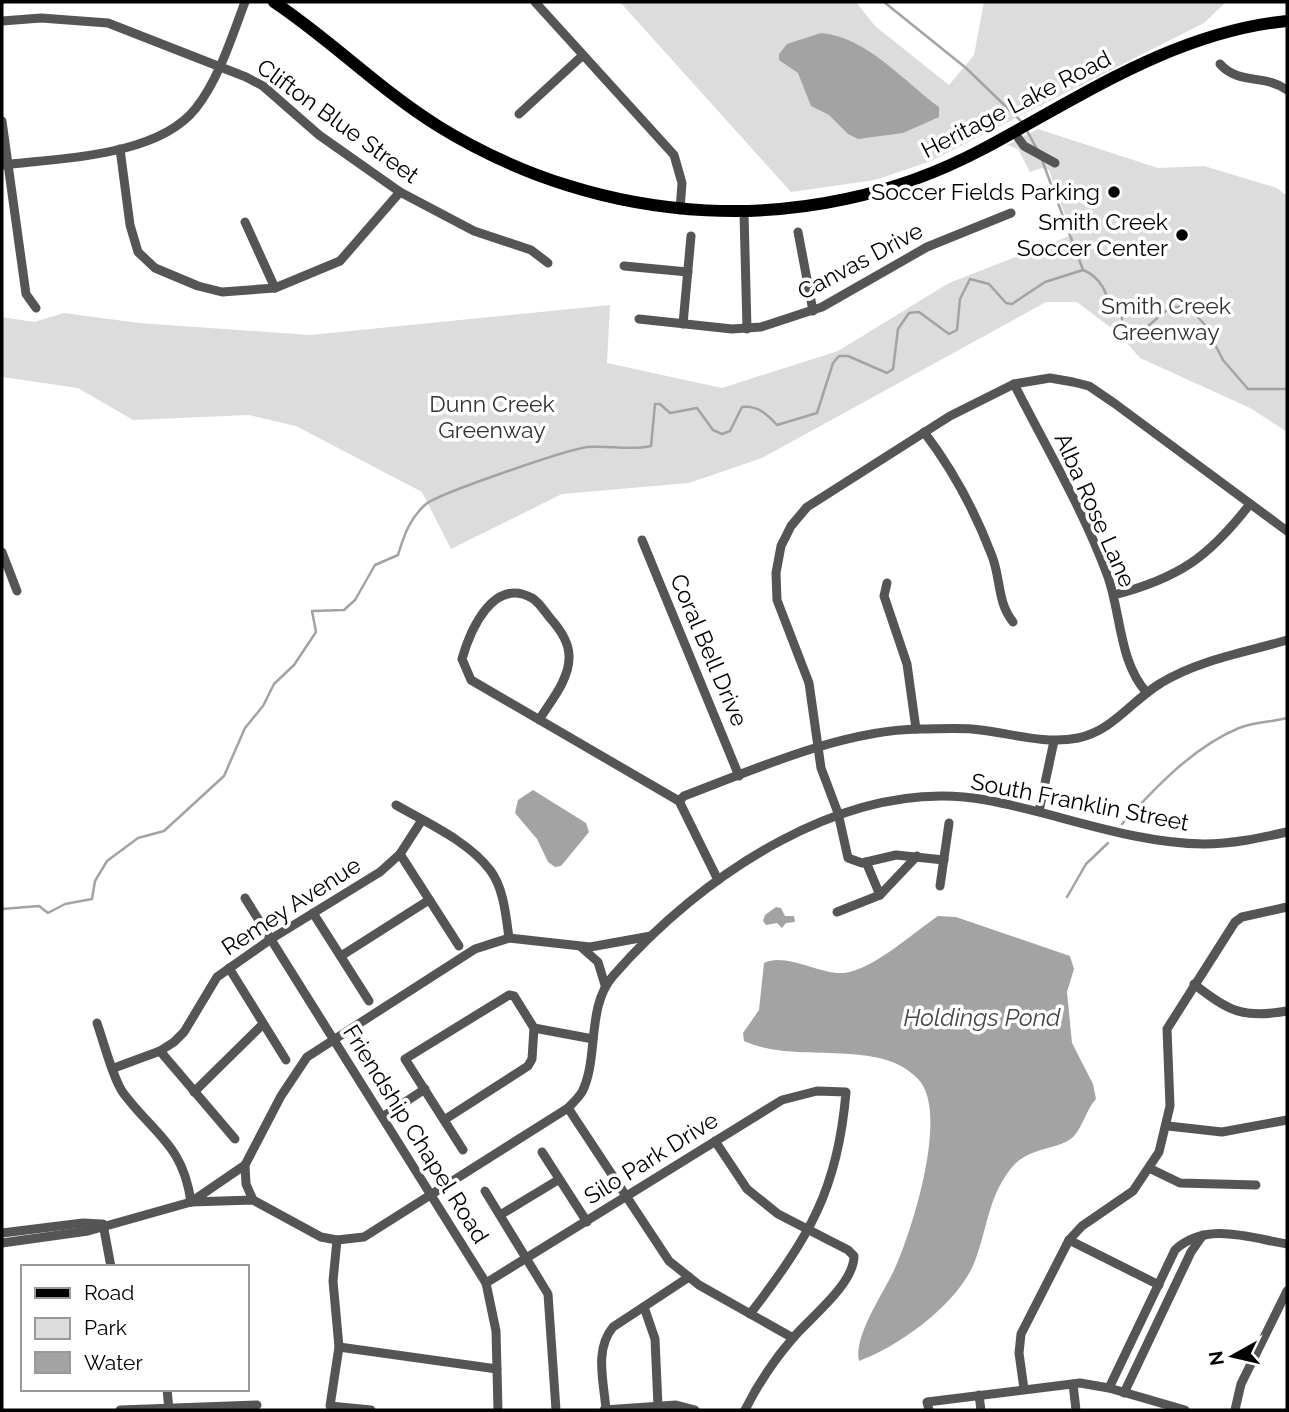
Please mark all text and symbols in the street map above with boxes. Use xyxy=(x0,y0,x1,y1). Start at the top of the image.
street label: Heritage Lake Road xyxy=(916,44,1115,163)
street label: Clifton Blue Street xyxy=(252,53,425,189)
place label: Soccer Fields Parking xyxy=(871,178,1100,205)
marker: Soccer Fields Parking xyxy=(1106,184,1122,200)
place label: Smith Creek Soccer Center xyxy=(1017,208,1168,261)
street label: Canvas Drive xyxy=(793,216,927,305)
marker: Smith Creek Soccer Center xyxy=(1174,227,1190,243)
park label: Smith Creek Greenway xyxy=(1101,292,1231,345)
park label: Dunn Creek Greenway xyxy=(429,390,555,443)
street label: Alba Rose Lane xyxy=(1049,428,1142,591)
street label: Coral Bell Drive xyxy=(665,570,754,730)
street label: South Franklin Street xyxy=(969,767,1192,836)
street label: Remey Avenue xyxy=(216,851,365,961)
water label: Holdings Pond xyxy=(904,1003,1061,1032)
street label: Friendship Chapel Road xyxy=(338,1019,495,1248)
street label: Silo Park Drive xyxy=(579,1106,723,1209)
legend xyxy=(21,1265,248,1391)
text: Road xyxy=(84,1280,134,1305)
text: Park xyxy=(84,1315,127,1340)
north arrow xyxy=(1198,1321,1268,1391)
text: Water xyxy=(84,1350,143,1375)
text: N xyxy=(1204,1350,1228,1367)

